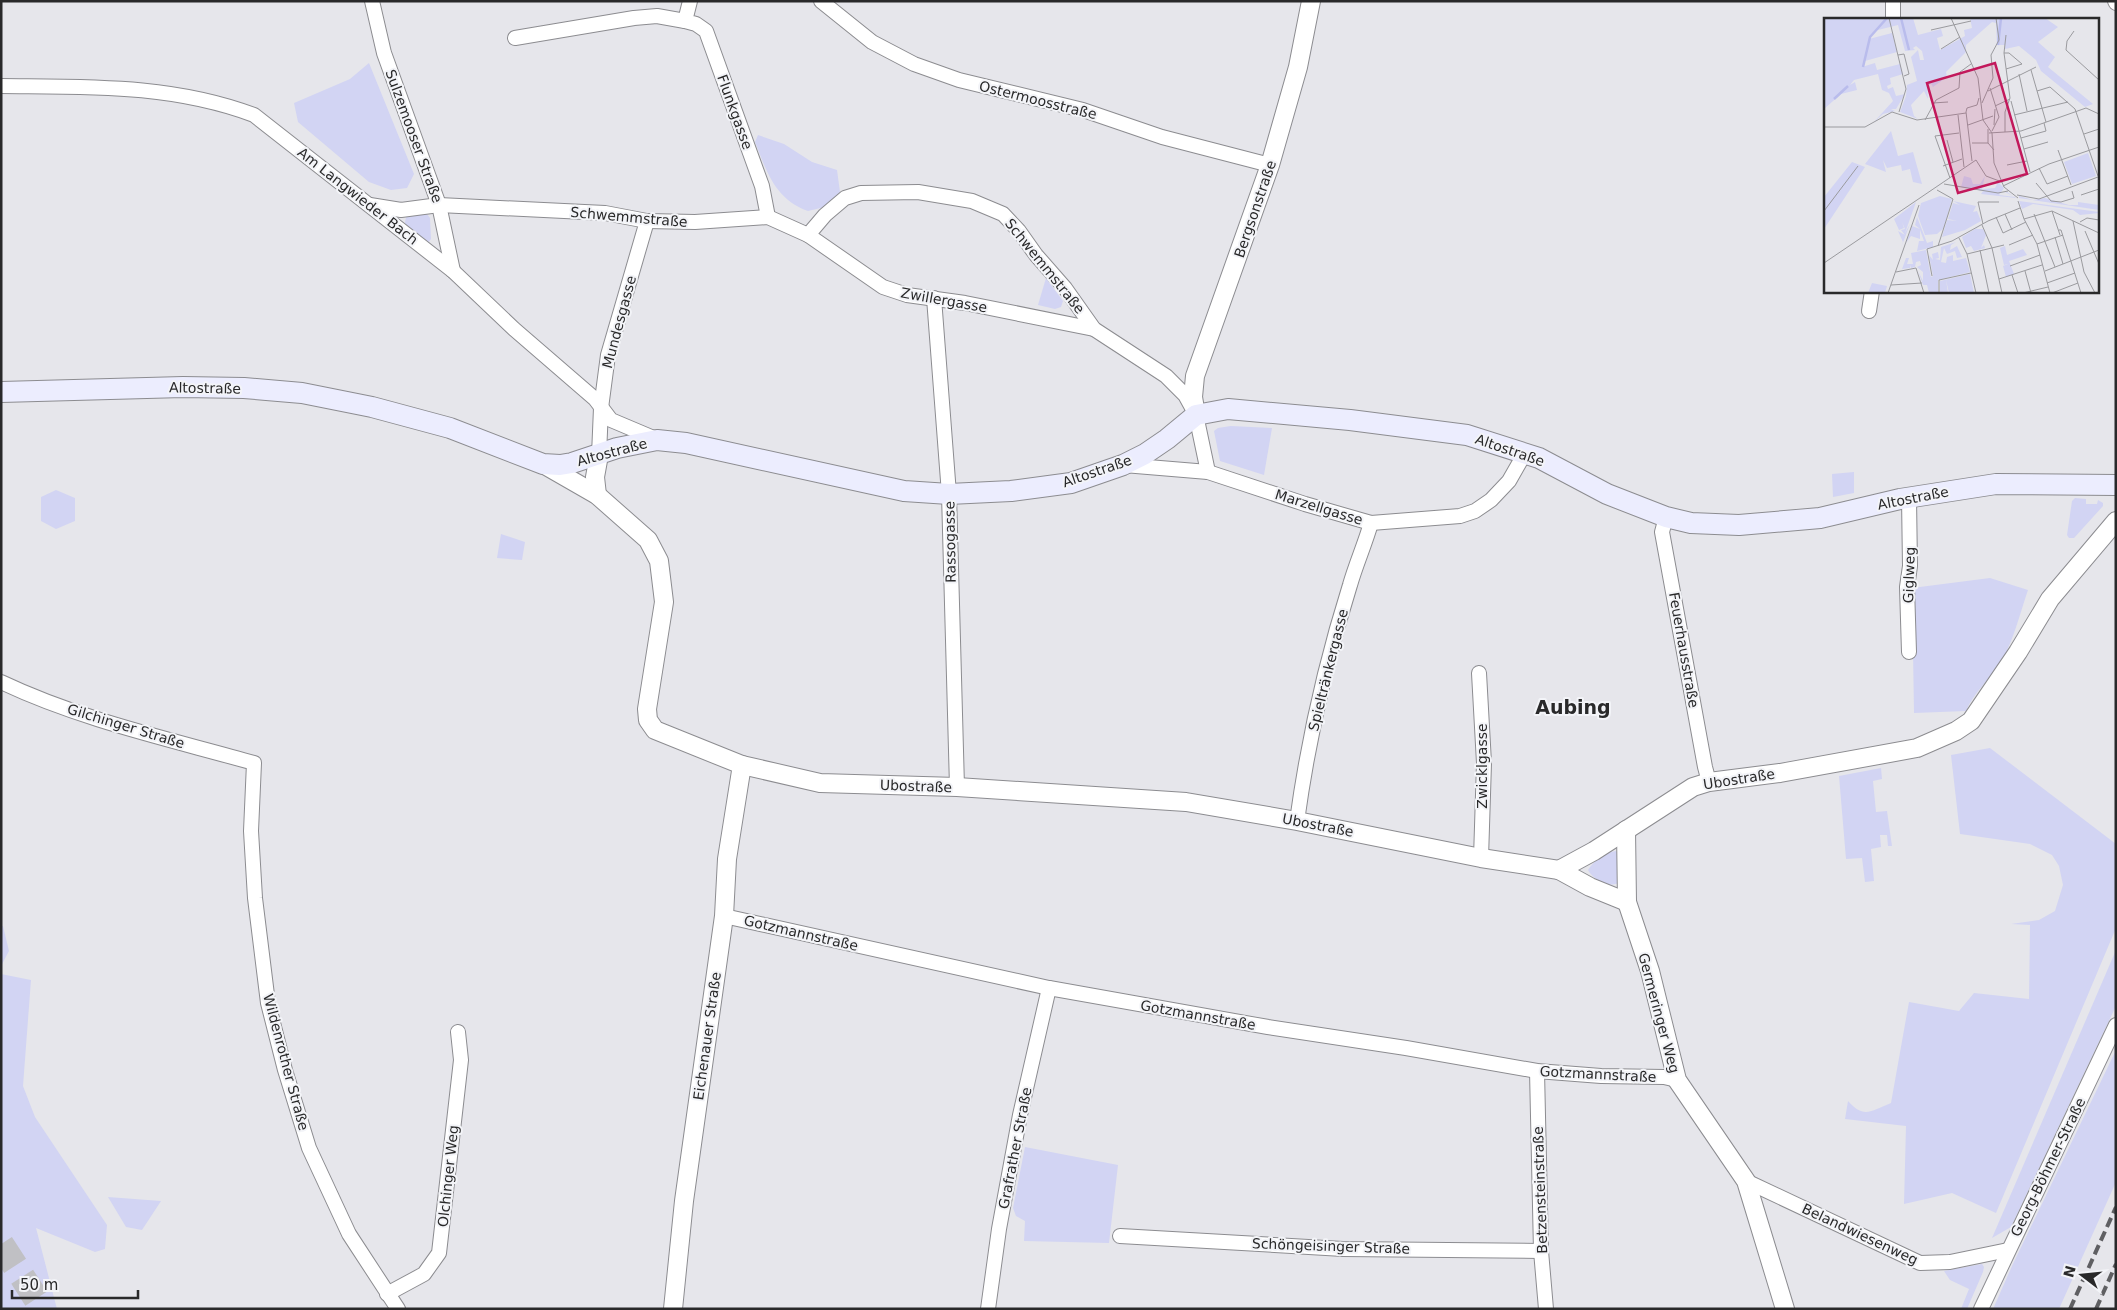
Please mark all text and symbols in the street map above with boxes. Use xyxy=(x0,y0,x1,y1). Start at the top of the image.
inset map xyxy=(1824,18,2100,292)
street label: Sulzemooser Straße xyxy=(382,67,446,205)
street label: Flunkgasse xyxy=(714,72,756,152)
street label: Ostermoosstraße xyxy=(978,78,1098,122)
street label: Am Langwieder Bach xyxy=(295,144,421,248)
street label: Bergsonstraße xyxy=(1231,158,1279,260)
street label: Schwemmstraße xyxy=(570,204,688,230)
street label: Schwemmstraße xyxy=(1002,215,1088,317)
street label: Mundesgasse xyxy=(599,274,639,370)
street label: Zwillergasse xyxy=(900,285,988,315)
street label: Altostraße xyxy=(169,379,241,397)
street label: Altostraße xyxy=(1473,431,1547,469)
street label: Altostraße xyxy=(575,435,649,469)
street label: Altostraße xyxy=(1060,452,1134,490)
street label: Altostraße xyxy=(1876,483,1950,513)
street label: Marzellgasse xyxy=(1273,486,1365,528)
street label: Rassogasse xyxy=(941,501,959,583)
street label: Giglweg xyxy=(1900,547,1918,603)
street label: Feuerhausstraße xyxy=(1666,591,1702,709)
street label: Spieltränkergasse xyxy=(1305,607,1351,733)
district label: Aubing xyxy=(1535,696,1611,718)
street label: Gilchinger Straße xyxy=(65,701,187,751)
street label: Zwicklgasse xyxy=(1474,723,1490,809)
street label: Ubostraße xyxy=(1702,765,1776,793)
street label: Ubostraße xyxy=(880,777,952,795)
street label: Ubostraße xyxy=(1281,810,1355,840)
street label: Gotzmannstraße xyxy=(742,912,860,954)
street label: Germeringer Weg xyxy=(1635,951,1683,1075)
street label: Eichenauer Straße xyxy=(690,971,724,1101)
street label: Wildenrother Straße xyxy=(260,992,312,1132)
street label: Gotzmannstraße xyxy=(1139,997,1257,1033)
street label: Gotzmannstraße xyxy=(1539,1063,1657,1085)
street label: Grafrather Straße xyxy=(995,1086,1035,1210)
street label: Georg-Böhmer-Straße xyxy=(2007,1095,2089,1239)
street label: Olchinger Weg xyxy=(435,1124,461,1228)
street label: Betzensteinstraße xyxy=(1530,1126,1550,1254)
street label: Belandwiesenweg xyxy=(1799,1200,1921,1268)
street label: Schöngeisinger Straße xyxy=(1252,1235,1410,1257)
north arrow xyxy=(2057,1250,2107,1300)
text: N xyxy=(2060,1264,2079,1279)
scale bar xyxy=(12,1268,139,1300)
text: 50 m xyxy=(20,1276,58,1294)

